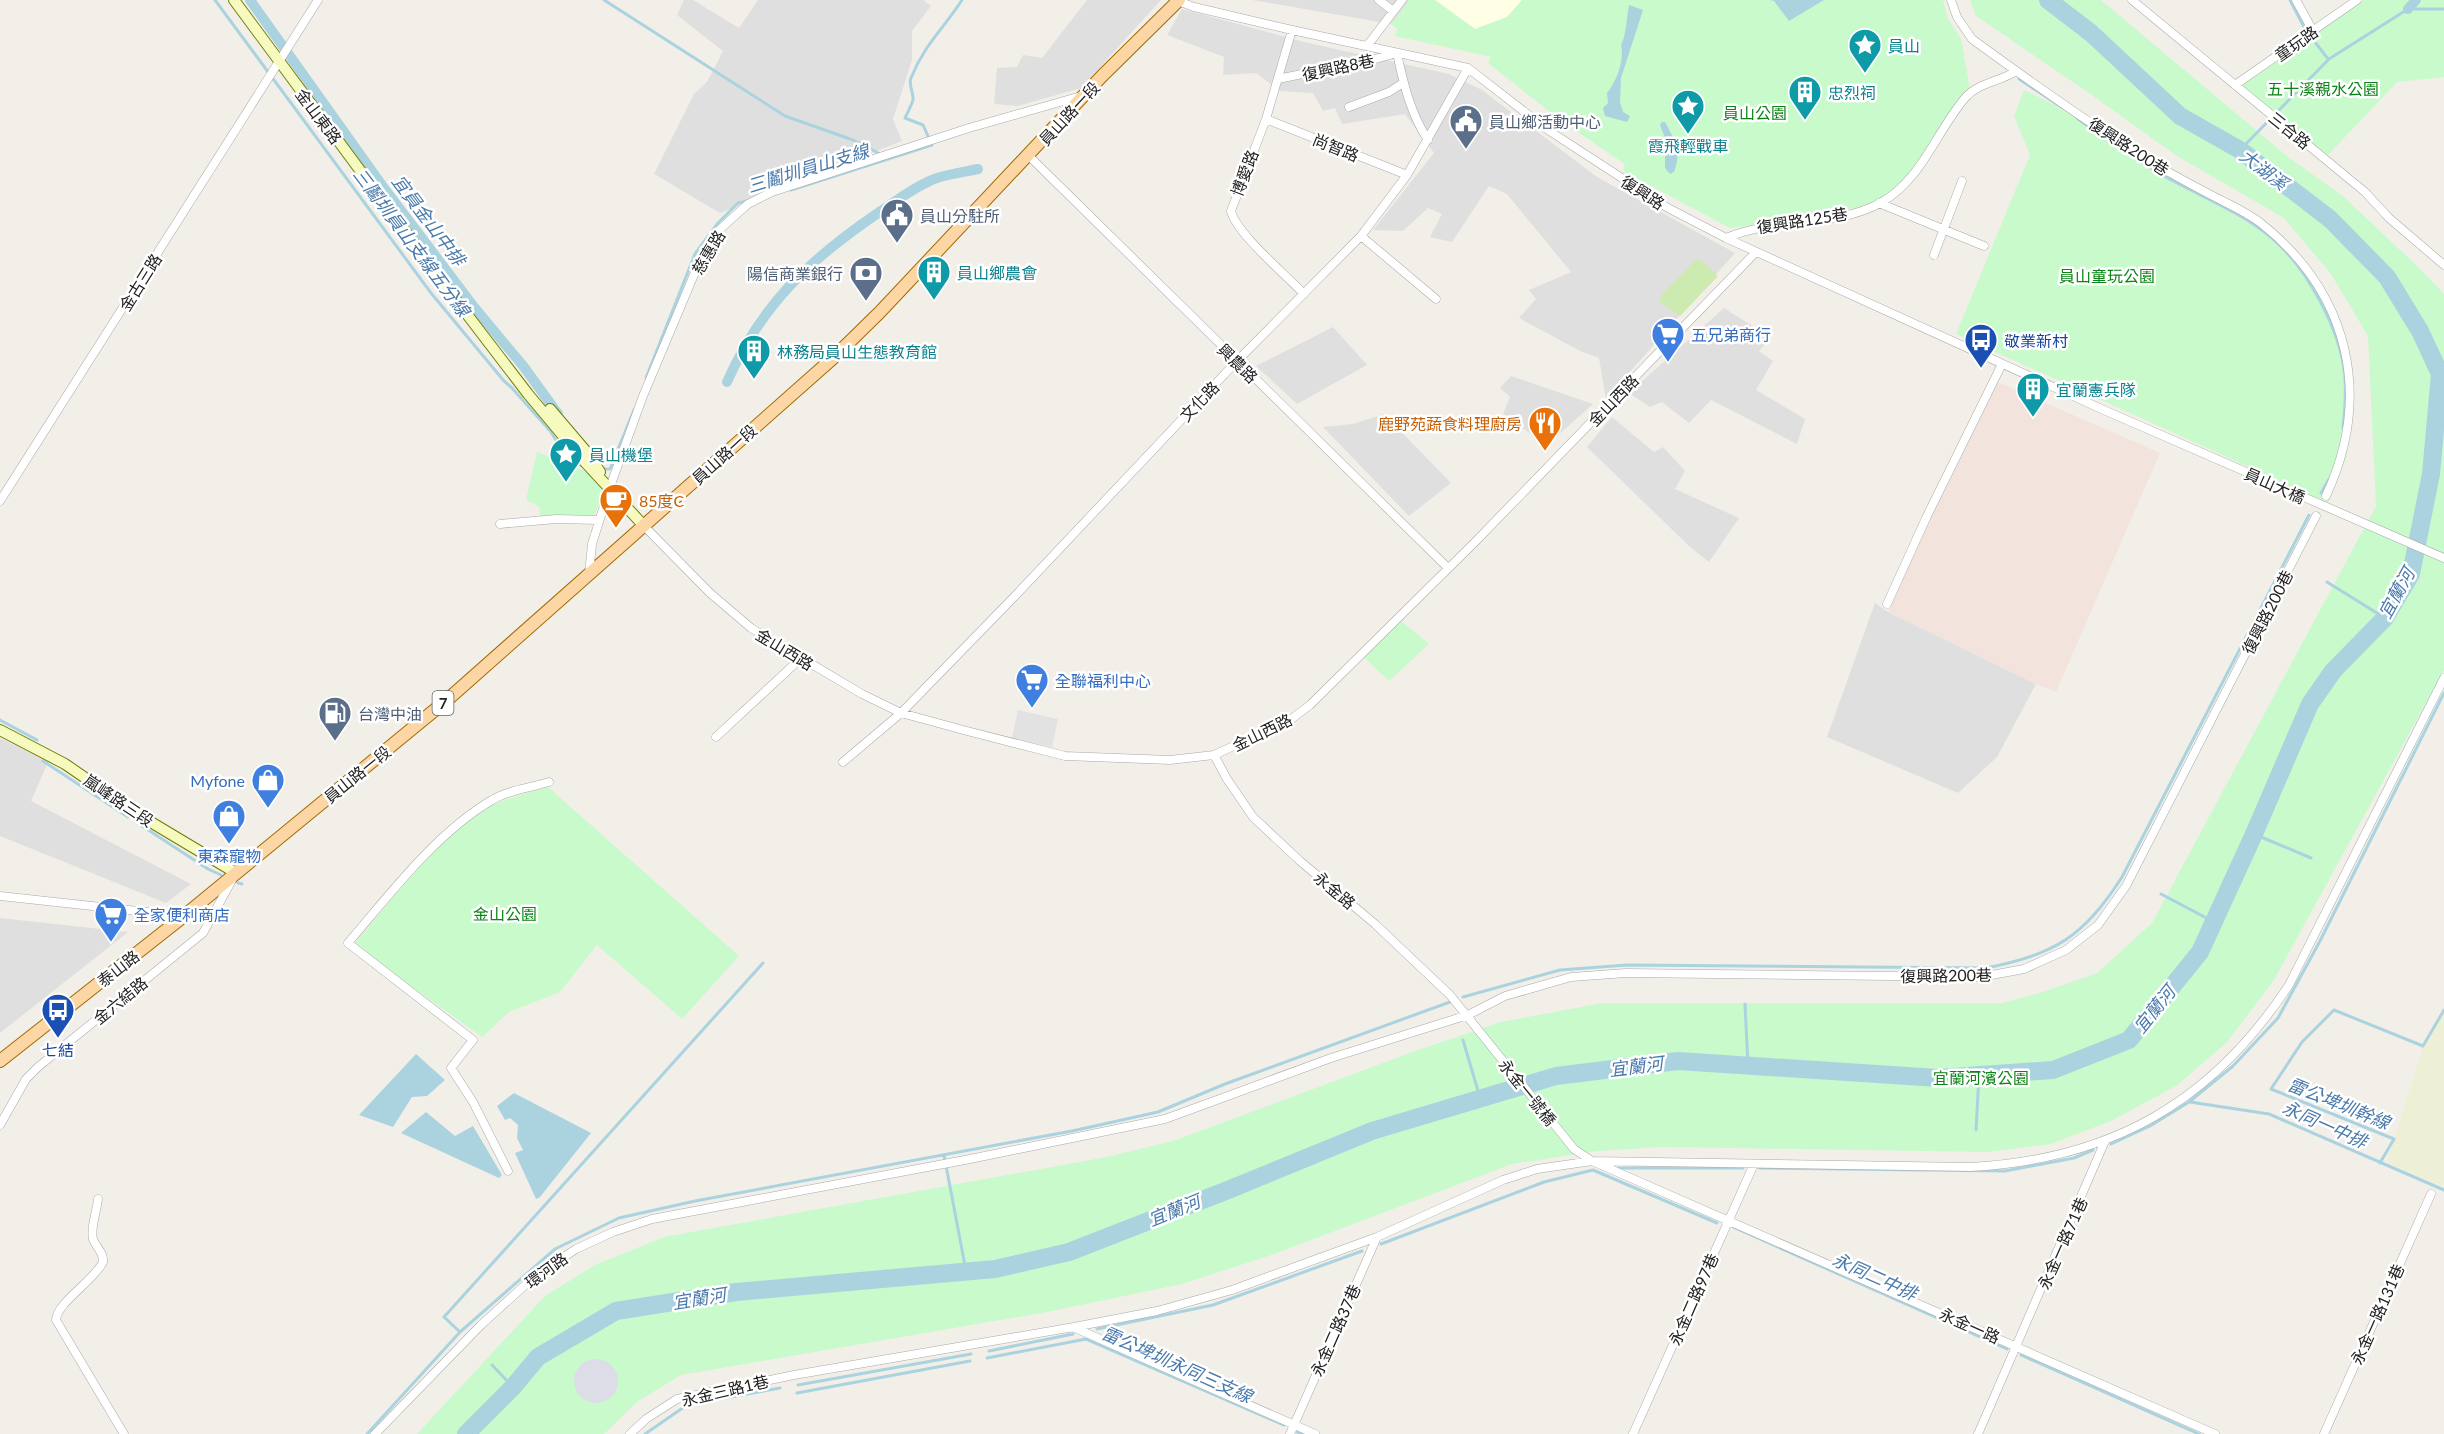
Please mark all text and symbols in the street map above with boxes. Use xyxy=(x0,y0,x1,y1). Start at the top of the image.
street label: 童玩路 xyxy=(2271,21,2321,65)
place icon: 員山 xyxy=(1847,27,1883,74)
place label: 員山 xyxy=(1888,36,1920,55)
street label: 復興路8巷 xyxy=(1300,50,1376,84)
building icon: 忠烈祠 xyxy=(1787,74,1823,121)
street label: 員山路一段 xyxy=(1035,77,1103,149)
park label: 五十溪親水公園 xyxy=(2267,79,2379,98)
place label: 忠烈祠 xyxy=(1828,83,1876,102)
street label: 金山東路 xyxy=(292,85,346,147)
place icon: 霞飛輕戰車 xyxy=(1670,88,1706,135)
public building icon: 員山鄉活動中心 xyxy=(1448,103,1484,150)
park label: 員山公園 xyxy=(1723,103,1787,122)
street label: 三合路 xyxy=(2265,108,2315,152)
place label: 員山鄉活動中心 xyxy=(1489,112,1601,131)
street label: 復興路200巷 xyxy=(2085,113,2173,179)
street label: 尚智路 xyxy=(1310,129,1362,165)
place label: 霞飛輕戰車 xyxy=(1648,136,1728,155)
water label: 三鬮圳員山支線 xyxy=(745,138,873,197)
water label: 大湖溪 xyxy=(2236,144,2295,196)
street label: 博愛路 xyxy=(1227,147,1261,199)
water label: 三鬮圳員山支線五分線 xyxy=(349,164,476,322)
water label: 宜員金山中排 xyxy=(388,170,471,271)
street label: 復興路 xyxy=(1618,171,1668,213)
public building icon: 員山分駐所 xyxy=(879,197,915,244)
street label: 復興路125巷 xyxy=(1755,203,1849,237)
place label: 員山分駐所 xyxy=(920,206,1000,225)
street label: 慈惠路 xyxy=(687,227,729,277)
street label: 金古三路 xyxy=(115,250,165,314)
building icon: 員山鄉農會 xyxy=(916,254,952,301)
bank icon: 陽信商業銀行 xyxy=(848,255,884,302)
place label: 員山鄉農會 xyxy=(957,263,1037,282)
place label: 陽信商業銀行 xyxy=(747,264,843,283)
park label: 員山童玩公園 xyxy=(2059,266,2155,285)
supermarket icon: 五兄弟商行 xyxy=(1650,316,1686,363)
bus stop icon: 敬業新村 xyxy=(1963,322,1999,369)
place label: 五兄弟商行 xyxy=(1691,325,1771,344)
place label: 敬業新村 xyxy=(2004,331,2068,350)
building icon: 林務局員山生態教育館 xyxy=(736,333,772,380)
street label: 興農路 xyxy=(1214,339,1262,387)
place label: 林務局員山生態教育館 xyxy=(777,342,937,361)
street label: 金山西路 xyxy=(1584,370,1642,430)
building icon: 宜蘭憲兵隊 xyxy=(2015,371,2051,418)
street label: 文化路 xyxy=(1175,377,1223,425)
place label: 宜蘭憲兵隊 xyxy=(2056,380,2136,399)
restaurant icon: 鹿野苑蔬食料理廚房 xyxy=(1527,405,1563,452)
place label: 鹿野苑蔬食料理廚房 xyxy=(1378,414,1522,433)
street label: 員山路一段 xyxy=(688,420,760,488)
place icon: 員山機堡 xyxy=(548,436,584,483)
place label: 員山機堡 xyxy=(589,445,653,464)
street label: 員山大橋 xyxy=(2242,463,2308,507)
cafe icon: 85度C xyxy=(598,482,634,529)
place label: 85度C xyxy=(639,491,685,510)
water label: 宜蘭河 xyxy=(2373,561,2420,622)
street label: 復興路200巷 xyxy=(2238,567,2296,657)
street label: 金山西路 xyxy=(753,624,817,674)
supermarket icon: 全聯福利中心 xyxy=(1014,662,1050,709)
place label: 全聯福利中心 xyxy=(1055,671,1151,690)
road number: 7 xyxy=(432,691,454,715)
fuel station icon: 台灣中油 xyxy=(317,695,353,742)
place label: 台灣中油 xyxy=(358,704,422,723)
street label: 金山西路 xyxy=(1229,709,1295,755)
street label: 員山路一段 xyxy=(320,741,394,807)
shop icon: Myfone xyxy=(250,762,286,809)
street label: 嵐峰路三段 xyxy=(81,770,157,830)
place label: Myfone xyxy=(190,771,245,790)
shop icon: 東森寵物 xyxy=(211,798,247,845)
place label: 東森寵物 xyxy=(197,846,261,865)
street label: 永金路 xyxy=(1311,867,1359,913)
supermarket icon: 全家便利商店 xyxy=(93,896,129,943)
park label: 金山公園 xyxy=(473,904,537,923)
place label: 全家便利商店 xyxy=(134,905,230,924)
street label: 泰山路 xyxy=(93,946,143,990)
street label: 復興路200巷 xyxy=(1900,965,1992,985)
street label: 金六結路 xyxy=(89,972,151,1028)
water label: 宜蘭河 xyxy=(2128,979,2181,1037)
bus stop icon: 七結 xyxy=(40,992,76,1039)
place label: 七結 xyxy=(42,1040,74,1059)
water label: 宜蘭河 xyxy=(1608,1051,1667,1080)
street label: 永金一號橋 xyxy=(1495,1055,1561,1129)
park label: 宜蘭河濱公園 xyxy=(1933,1068,2029,1087)
water label: 雷公埤圳幹線 xyxy=(2285,1073,2395,1134)
water label: 永同一中排 xyxy=(2279,1096,2372,1153)
water label: 宜蘭河 xyxy=(1145,1189,1206,1230)
street label: 永金一路71巷 xyxy=(2033,1194,2091,1292)
street label: 環河路 xyxy=(521,1248,571,1292)
water label: 永同二中排 xyxy=(1829,1248,1922,1305)
street label: 永金二路97巷 xyxy=(1664,1250,1722,1348)
street label: 永金一路131巷 xyxy=(2346,1261,2408,1367)
street label: 永金二路37巷 xyxy=(1306,1281,1364,1379)
water label: 宜蘭河 xyxy=(671,1282,730,1313)
street label: 永金一路 xyxy=(1937,1303,2003,1347)
water label: 雷公埤圳永同三支線 xyxy=(1099,1321,1257,1408)
street label: 永金三路1巷 xyxy=(679,1371,771,1409)

